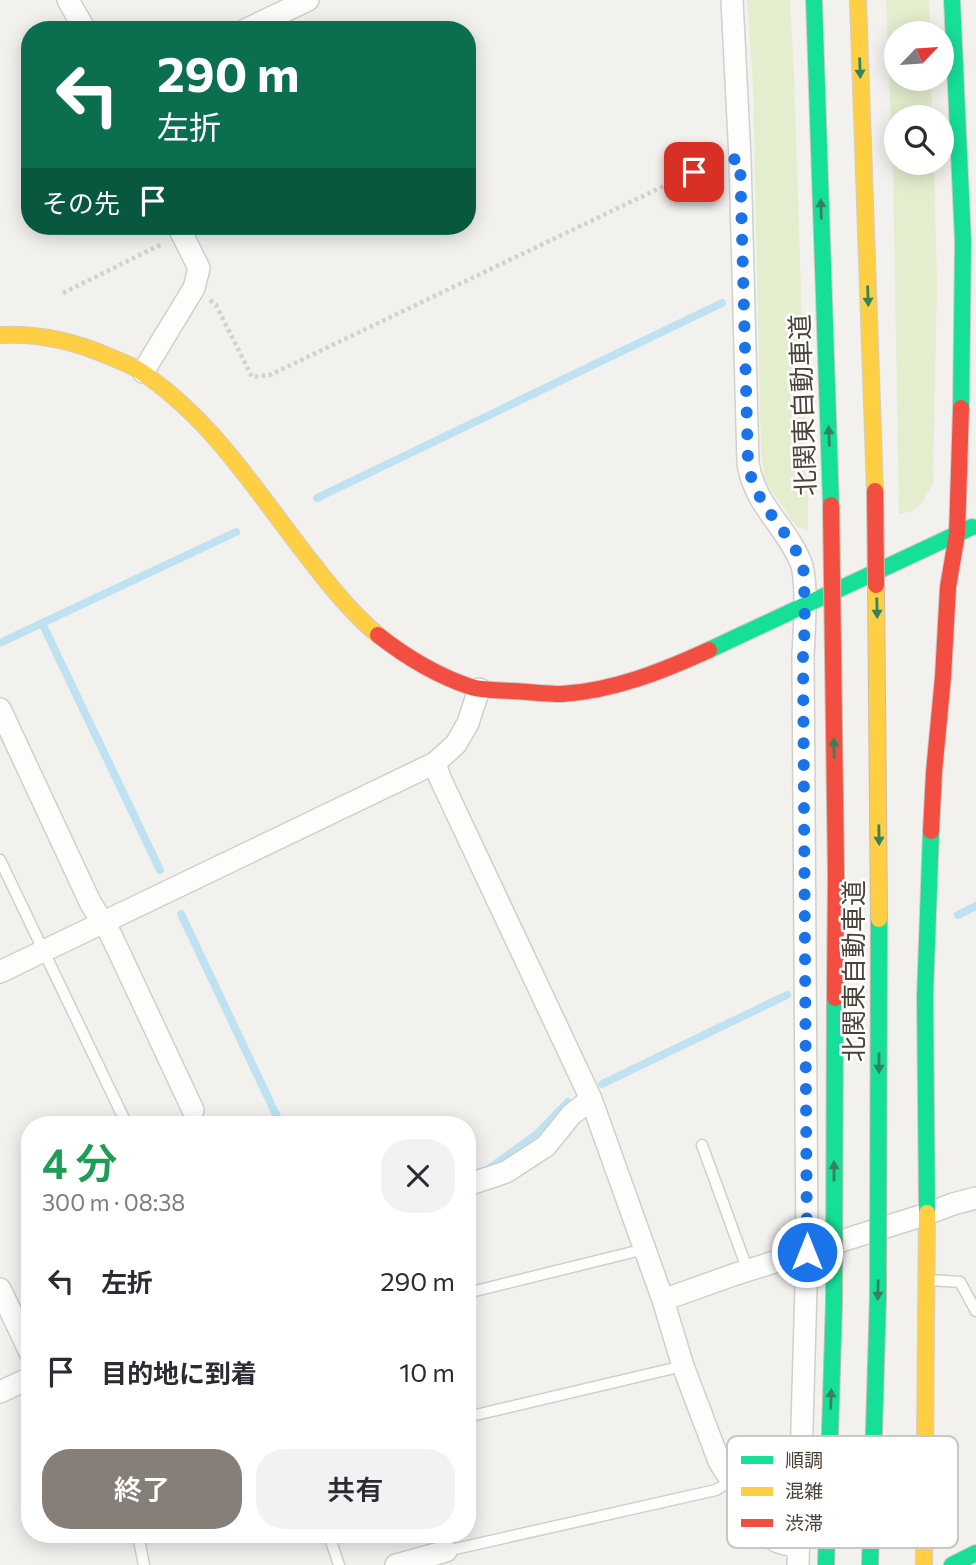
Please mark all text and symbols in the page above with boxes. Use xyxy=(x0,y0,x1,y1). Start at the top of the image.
north arrow xyxy=(884,21,954,91)
map controls xyxy=(884,21,954,175)
text: 290 m xyxy=(157,42,299,102)
icon: left xyxy=(42,49,133,140)
one-way arrow xyxy=(855,57,866,79)
button: search xyxy=(884,105,954,175)
text: 左折 xyxy=(157,106,221,146)
pin xyxy=(664,142,724,202)
icon: arrive xyxy=(675,153,713,191)
icon: arrive xyxy=(134,182,172,220)
text: その先 xyxy=(42,187,120,218)
one-way arrow xyxy=(816,198,827,220)
one-way arrow xyxy=(863,285,874,307)
street label: 北関東自動車道 xyxy=(783,314,820,497)
one-way arrow xyxy=(823,425,835,447)
one-way arrow xyxy=(871,597,883,619)
one-way arrow xyxy=(829,737,840,759)
one-way arrow xyxy=(873,825,885,847)
street label: 北関東自動車道 xyxy=(837,880,868,1062)
one-way arrow xyxy=(873,1052,884,1074)
text: 4 分 xyxy=(42,1136,118,1188)
button: close xyxy=(381,1139,455,1213)
one-way arrow xyxy=(828,1160,840,1182)
text: 300 m · 08:38 xyxy=(42,1188,185,1216)
position arrow xyxy=(770,1215,844,1289)
icon: left xyxy=(42,1262,80,1300)
text: 290 m xyxy=(380,1265,455,1296)
text: 左折 xyxy=(101,1266,153,1297)
one-way arrow xyxy=(872,1280,884,1302)
icon: arrive xyxy=(42,1353,80,1391)
text: 10 m xyxy=(399,1356,455,1387)
text: 目的地に到着 xyxy=(101,1357,257,1388)
one-way arrow xyxy=(825,1388,836,1410)
legend xyxy=(727,1436,958,1548)
text: 順調 xyxy=(785,1448,823,1471)
button: 終了 xyxy=(42,1449,242,1529)
button: 共有 xyxy=(256,1449,455,1529)
text: 混雑 xyxy=(785,1479,823,1502)
text: 渋滞 xyxy=(785,1511,823,1534)

